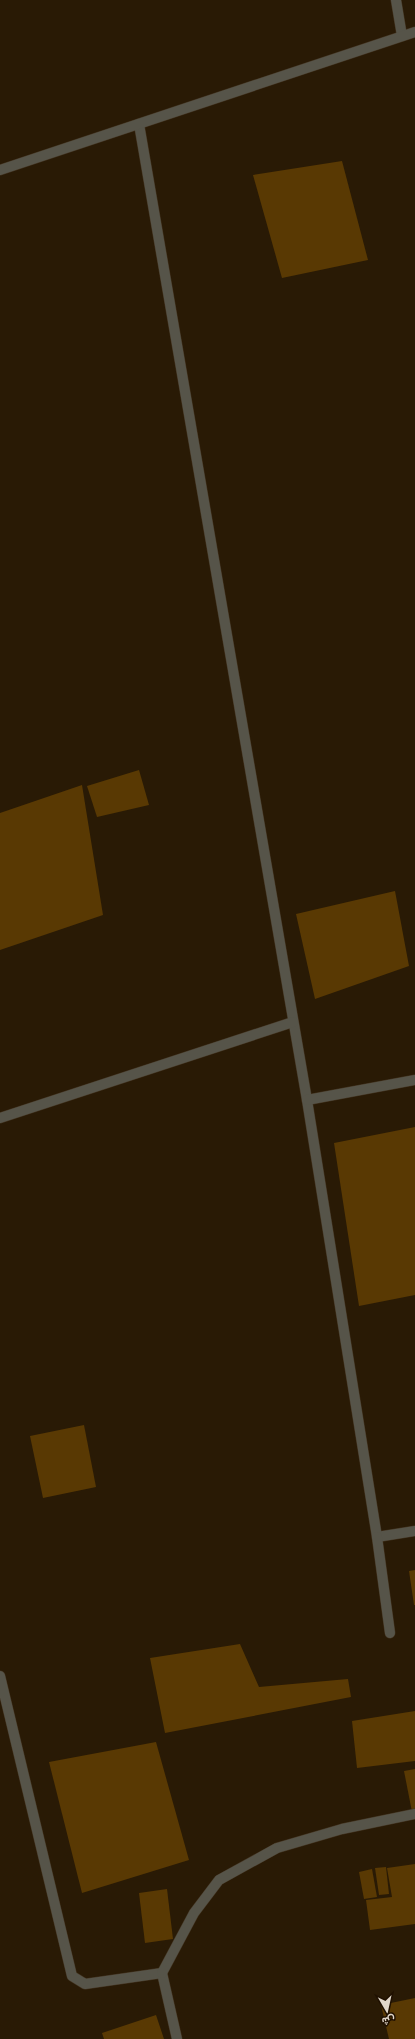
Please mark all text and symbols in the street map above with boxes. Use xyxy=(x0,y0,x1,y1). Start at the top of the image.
north arrow xyxy=(367,1991,407,2031)
text: ش xyxy=(381,2012,396,2029)

